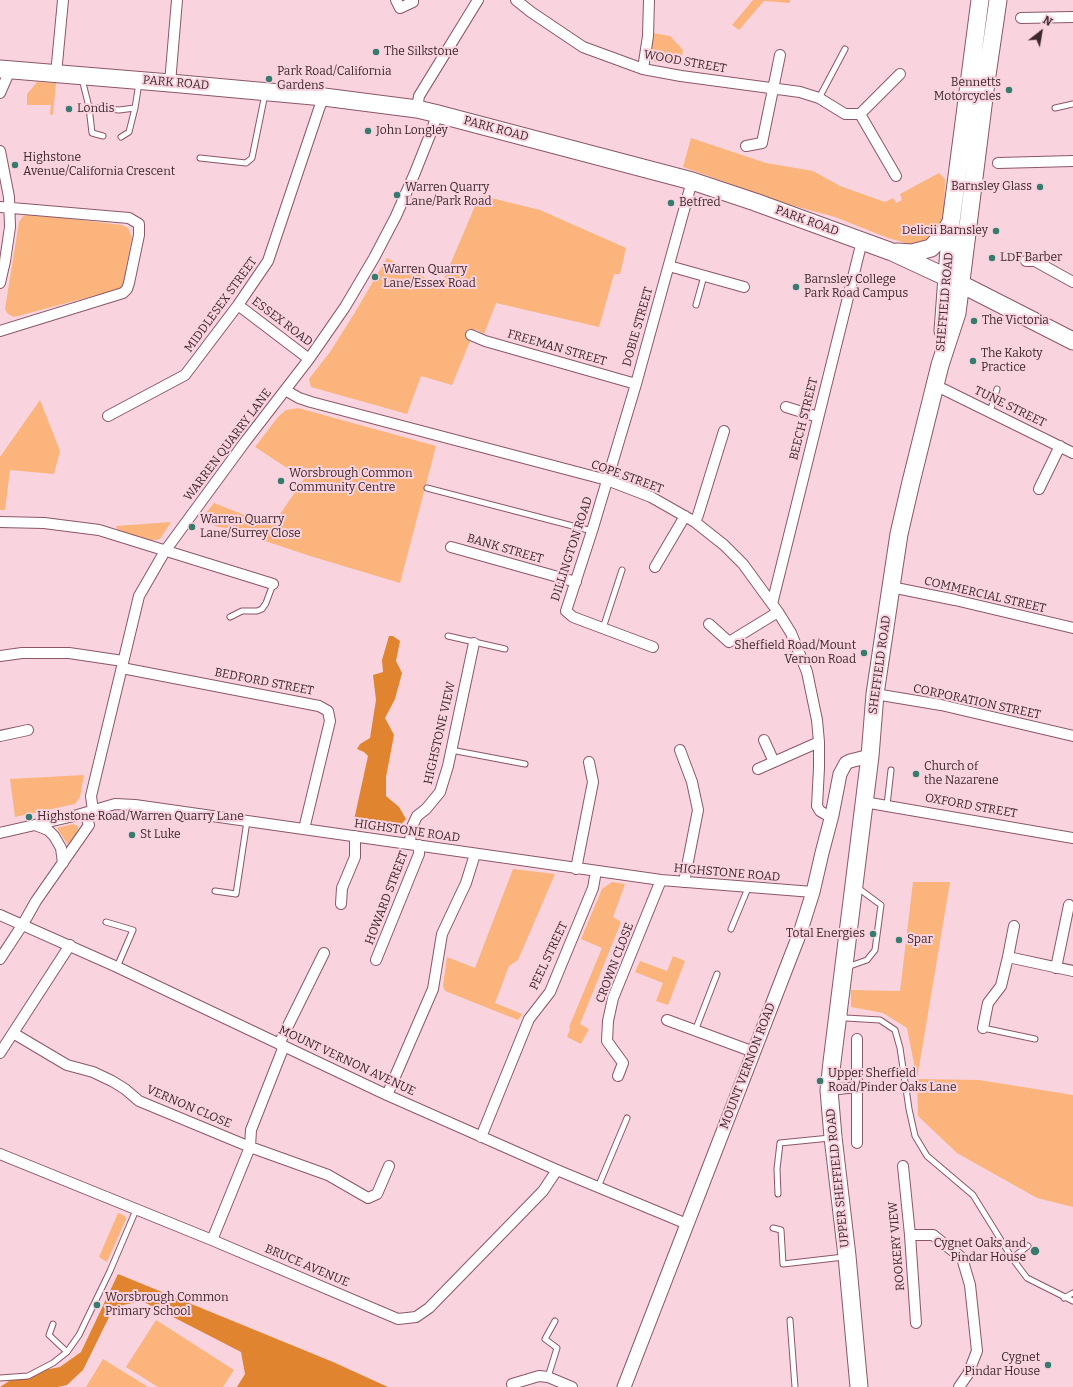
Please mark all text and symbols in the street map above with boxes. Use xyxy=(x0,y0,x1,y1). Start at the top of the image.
north arrow xyxy=(1021,12,1061,52)
text: N xyxy=(1040,14,1054,29)
place label: The Silkstone xyxy=(384,45,459,59)
marker: The Silkstone xyxy=(371,47,381,57)
street label: WOOD STREET xyxy=(643,48,727,76)
place label: Park Road/California Gardens xyxy=(277,65,391,93)
street label: PARK ROAD xyxy=(142,73,210,93)
marker: Park Road/California Gardens xyxy=(264,74,274,84)
place label: Bennetts Motorcycles xyxy=(934,76,1001,104)
marker: Bennetts Motorcycles xyxy=(1004,85,1014,95)
place label: Londis xyxy=(77,102,114,116)
marker: Londis xyxy=(64,104,74,114)
street label: PARK ROAD xyxy=(462,113,530,145)
place label: John Longley xyxy=(376,124,448,138)
marker: John Longley xyxy=(363,126,373,136)
place label: Highstone Avenue/California Crescent xyxy=(23,151,175,179)
marker: Highstone Avenue/California Crescent xyxy=(10,160,20,170)
place label: Barnsley Glass xyxy=(951,180,1032,194)
place label: Warren Quarry Lane/Park Road xyxy=(405,181,492,209)
marker: Barnsley Glass xyxy=(1035,182,1045,192)
marker: Warren Quarry Lane/Park Road xyxy=(392,190,402,200)
place label: Betfred xyxy=(679,196,721,210)
marker: Betfred xyxy=(666,198,676,208)
street label: PARK ROAD xyxy=(773,203,841,239)
place label: Delicii Barnsley xyxy=(902,224,988,238)
marker: Delicii Barnsley xyxy=(991,226,1001,236)
place label: LDF Barber xyxy=(1000,251,1062,265)
street label: SHEFFIELD ROAD xyxy=(933,252,957,352)
marker: LDF Barber xyxy=(987,253,997,263)
street label: MIDDLESEX STREET xyxy=(182,255,260,355)
place label: Warren Quarry Lane/Essex Road xyxy=(383,263,476,291)
marker: Warren Quarry Lane/Essex Road xyxy=(370,272,380,282)
place label: Barnsley College Park Road Campus xyxy=(804,273,908,301)
marker: Barnsley College Park Road Campus xyxy=(791,282,801,292)
street label: DOBIE STREET xyxy=(620,286,656,368)
street label: ESSEX ROAD xyxy=(249,294,315,350)
place label: The Victoria xyxy=(982,314,1049,328)
marker: The Victoria xyxy=(969,316,979,326)
street label: FREEMAN STREET xyxy=(506,327,608,369)
place label: The Kakoty Practice xyxy=(981,347,1043,375)
marker: The Kakoty Practice xyxy=(968,356,978,366)
street label: BEECH STREET xyxy=(787,376,821,462)
street label: TUNE STREET xyxy=(972,383,1048,431)
street label: WARREN QUARRY LANE xyxy=(181,386,275,504)
street label: COPE STREET xyxy=(589,457,665,497)
place label: Worsbrough Common Community Centre xyxy=(289,467,413,495)
marker: Worsbrough Common Community Centre xyxy=(276,476,286,486)
street label: DILLINGTON ROAD xyxy=(548,495,596,603)
place label: Warren Quarry Lane/Surrey Close xyxy=(200,513,301,541)
marker: Warren Quarry Lane/Surrey Close xyxy=(187,522,197,532)
street label: BANK STREET xyxy=(465,531,545,567)
street label: COMMERCIAL STREET xyxy=(923,574,1047,616)
street label: SHEFFIELD ROAD xyxy=(866,615,894,715)
place label: Sheffield Road/Mount Vernon Road xyxy=(734,639,856,667)
marker: Sheffield Road/Mount Vernon Road xyxy=(859,648,869,658)
street label: BEDFORD STREET xyxy=(213,665,315,699)
street label: HIGHSTONE VIEW xyxy=(421,680,459,786)
street label: CORPORATION STREET xyxy=(912,681,1042,723)
place label: Church of the Nazarene xyxy=(924,760,999,788)
marker: Church of the Nazarene xyxy=(911,769,921,779)
street label: OXFORD STREET xyxy=(924,791,1018,821)
place label: Highstone Road/Warren Quarry Lane xyxy=(37,810,244,824)
marker: Highstone Road/Warren Quarry Lane xyxy=(24,812,34,822)
street label: HIGHSTONE ROAD xyxy=(353,816,461,846)
place label: St Luke xyxy=(140,828,181,842)
marker: St Luke xyxy=(127,830,137,840)
street label: HOWARD STREET xyxy=(363,849,411,947)
street label: HIGHSTONE ROAD xyxy=(673,861,781,885)
street label: PEEL STREET xyxy=(527,920,571,992)
street label: CROWN CLOSE xyxy=(593,921,637,1005)
place label: Total Energies xyxy=(786,927,865,941)
marker: Total Energies xyxy=(868,929,878,939)
place label: Spar xyxy=(907,933,933,947)
marker: Spar xyxy=(894,935,904,945)
street label: MOUNT VERNON ROAD xyxy=(717,1001,779,1131)
street label: MOUNT VERNON AVENUE xyxy=(276,1023,418,1099)
place label: Upper Sheffield Road/Pinder Oaks Lane xyxy=(828,1067,957,1095)
marker: Upper Sheffield Road/Pinder Oaks Lane xyxy=(815,1076,825,1086)
street label: VERNON CLOSE xyxy=(144,1083,234,1131)
street label: UPPER SHEFFIELD ROAD xyxy=(824,1108,852,1248)
street label: ROOKERY VIEW xyxy=(886,1201,908,1291)
place label: Cygnet Oaks and Pindar House xyxy=(934,1237,1026,1265)
street label: BRUCE AVENUE xyxy=(263,1242,351,1290)
marker: Cygnet Oaks and Pindar House xyxy=(1029,1245,1041,1257)
place label: Worsbrough Common Primary School xyxy=(105,1291,229,1319)
marker: Worsbrough Common Primary School xyxy=(92,1300,102,1310)
place label: Cygnet Pindar House xyxy=(965,1351,1040,1379)
marker: Cygnet Pindar House xyxy=(1043,1360,1053,1370)

